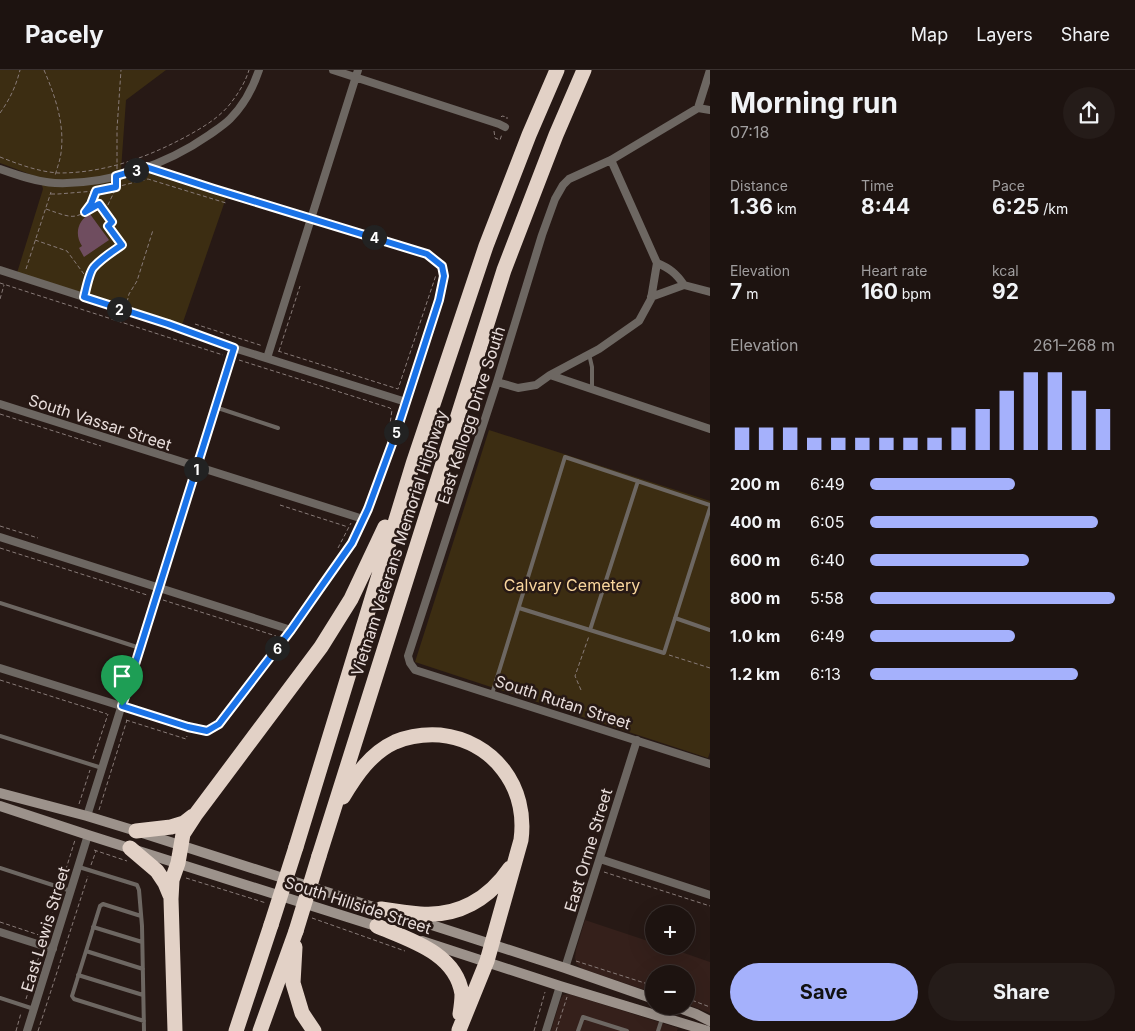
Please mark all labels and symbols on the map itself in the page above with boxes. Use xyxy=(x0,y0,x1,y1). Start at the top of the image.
pin: 3 xyxy=(124,158,148,182)
pin: 4 xyxy=(362,224,386,250)
pin: 2 xyxy=(106,296,132,322)
street label: East Kellogg Drive South xyxy=(433,323,509,507)
street label: South Vassar Street xyxy=(26,389,174,455)
street label: Vietnam Veterans Memorial Highway xyxy=(346,407,452,679)
pin: 5 xyxy=(384,420,408,444)
pin: 1 xyxy=(184,456,208,482)
park label: Calvary Cemetery xyxy=(504,575,640,595)
pin: 6 xyxy=(264,636,290,660)
pin xyxy=(101,655,143,706)
street label: South Rutan Street xyxy=(493,671,633,733)
street label: East Orme Street xyxy=(560,786,616,914)
street label: East Lewis Street xyxy=(16,864,74,994)
street label: South Hillside Street xyxy=(282,872,434,938)

